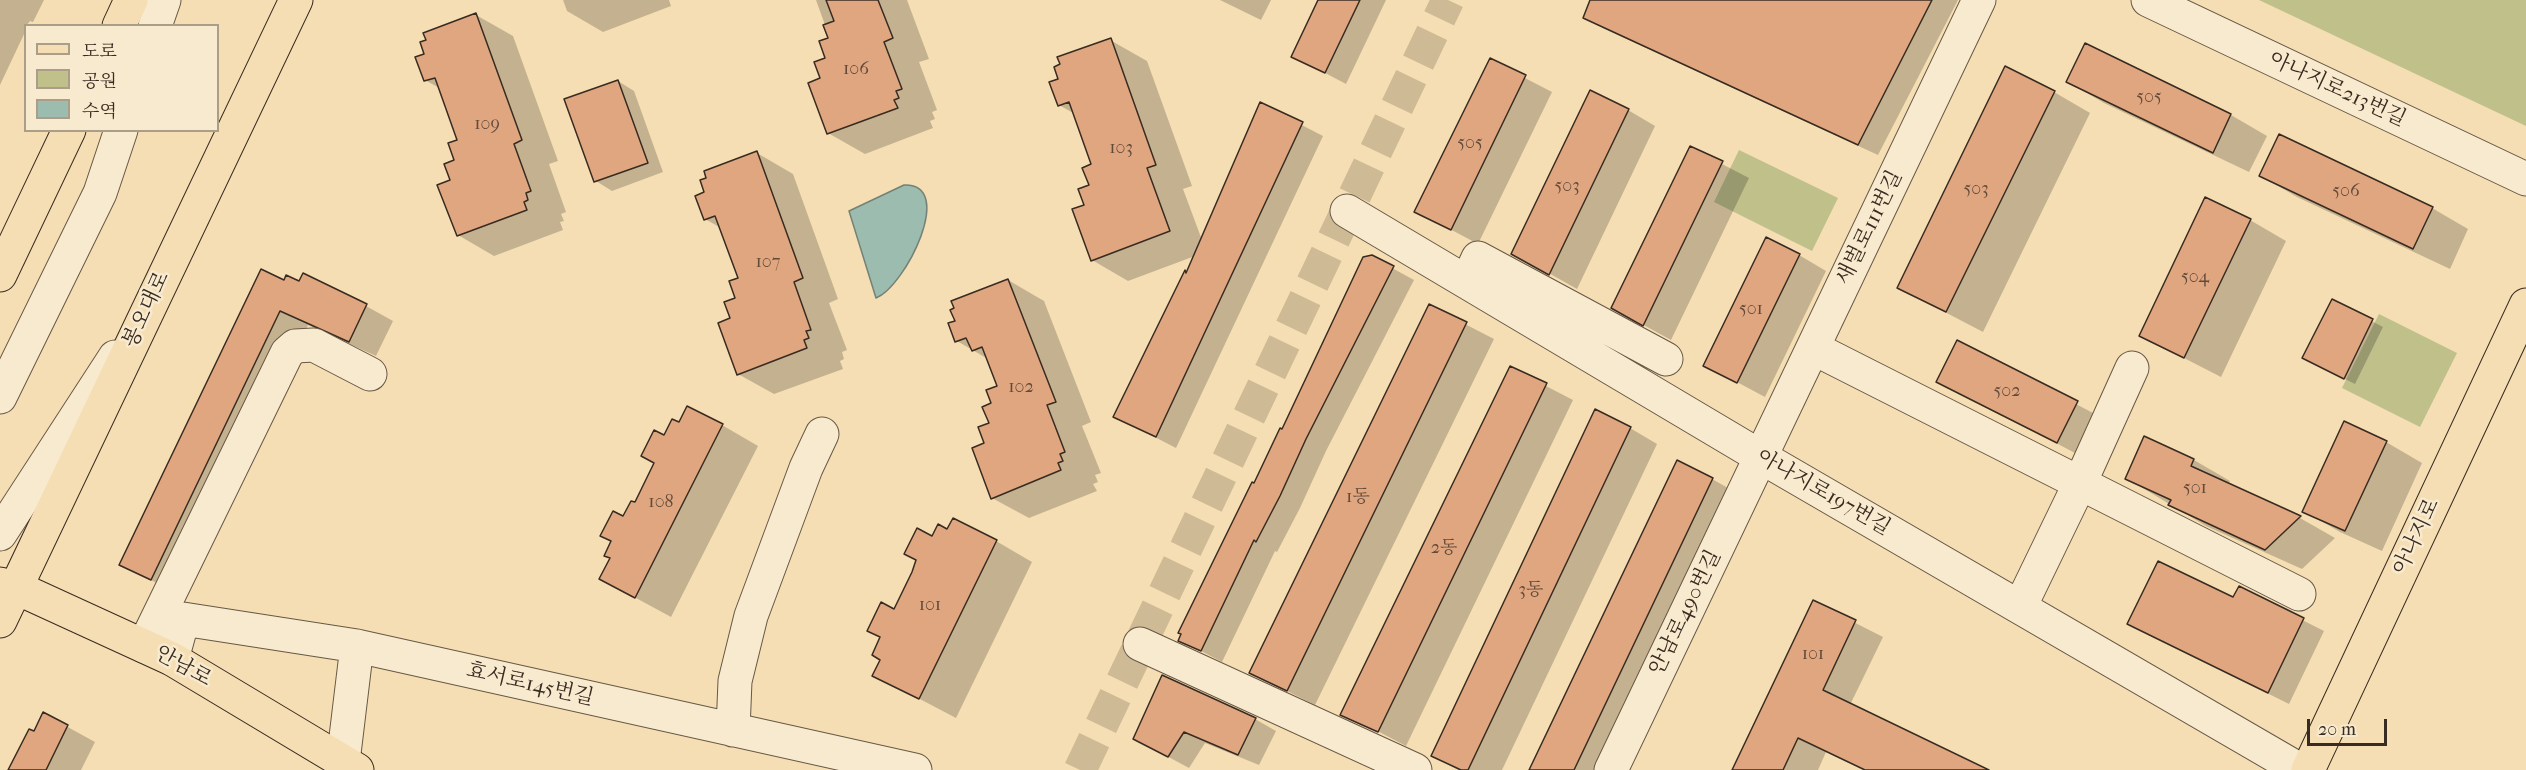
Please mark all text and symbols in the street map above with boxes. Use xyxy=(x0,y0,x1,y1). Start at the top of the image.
legend xyxy=(24,24,219,132)
text: 도로 xyxy=(82,41,117,62)
street label: 아나지로213번길 xyxy=(2264,47,2410,133)
house number: 106 xyxy=(843,59,869,81)
text: 공원 xyxy=(82,71,117,92)
house number: 505 xyxy=(2136,87,2162,109)
text: 수역 xyxy=(82,101,117,122)
house number: 109 xyxy=(474,114,500,136)
house number: 505 xyxy=(1457,133,1483,155)
house number: 103 xyxy=(1109,138,1133,160)
street label: 새벌로111번길 xyxy=(1832,167,1908,289)
house number: 503 xyxy=(1554,176,1580,198)
house number: 503 xyxy=(1963,179,1989,201)
house number: 506 xyxy=(2332,181,2360,203)
house number: 107 xyxy=(756,252,780,274)
house number: 504 xyxy=(2181,267,2209,289)
street label: 봉오대로 xyxy=(118,268,176,352)
house number: 501 xyxy=(1739,299,1763,321)
house number: 102 xyxy=(1008,377,1034,399)
house number: 502 xyxy=(1994,381,2020,403)
street label: 아나지로197번길 xyxy=(1752,444,1894,542)
house number: 501 xyxy=(2183,478,2207,500)
house number: 1동 xyxy=(1346,487,1370,509)
house number: 108 xyxy=(648,492,674,514)
street label: 아나지로 xyxy=(2388,495,2446,579)
house number: 2동 xyxy=(1431,538,1457,560)
street label: 안남로490번길 xyxy=(1645,546,1727,680)
house number: 3동 xyxy=(1519,580,1543,602)
house number: 101 xyxy=(919,595,941,617)
street label: 안남로 xyxy=(150,641,216,693)
house number: 101 xyxy=(1802,644,1824,666)
street label: 효서로145번길 xyxy=(464,658,596,712)
scale bar xyxy=(2310,707,2390,745)
text: 20 m xyxy=(2318,719,2356,740)

